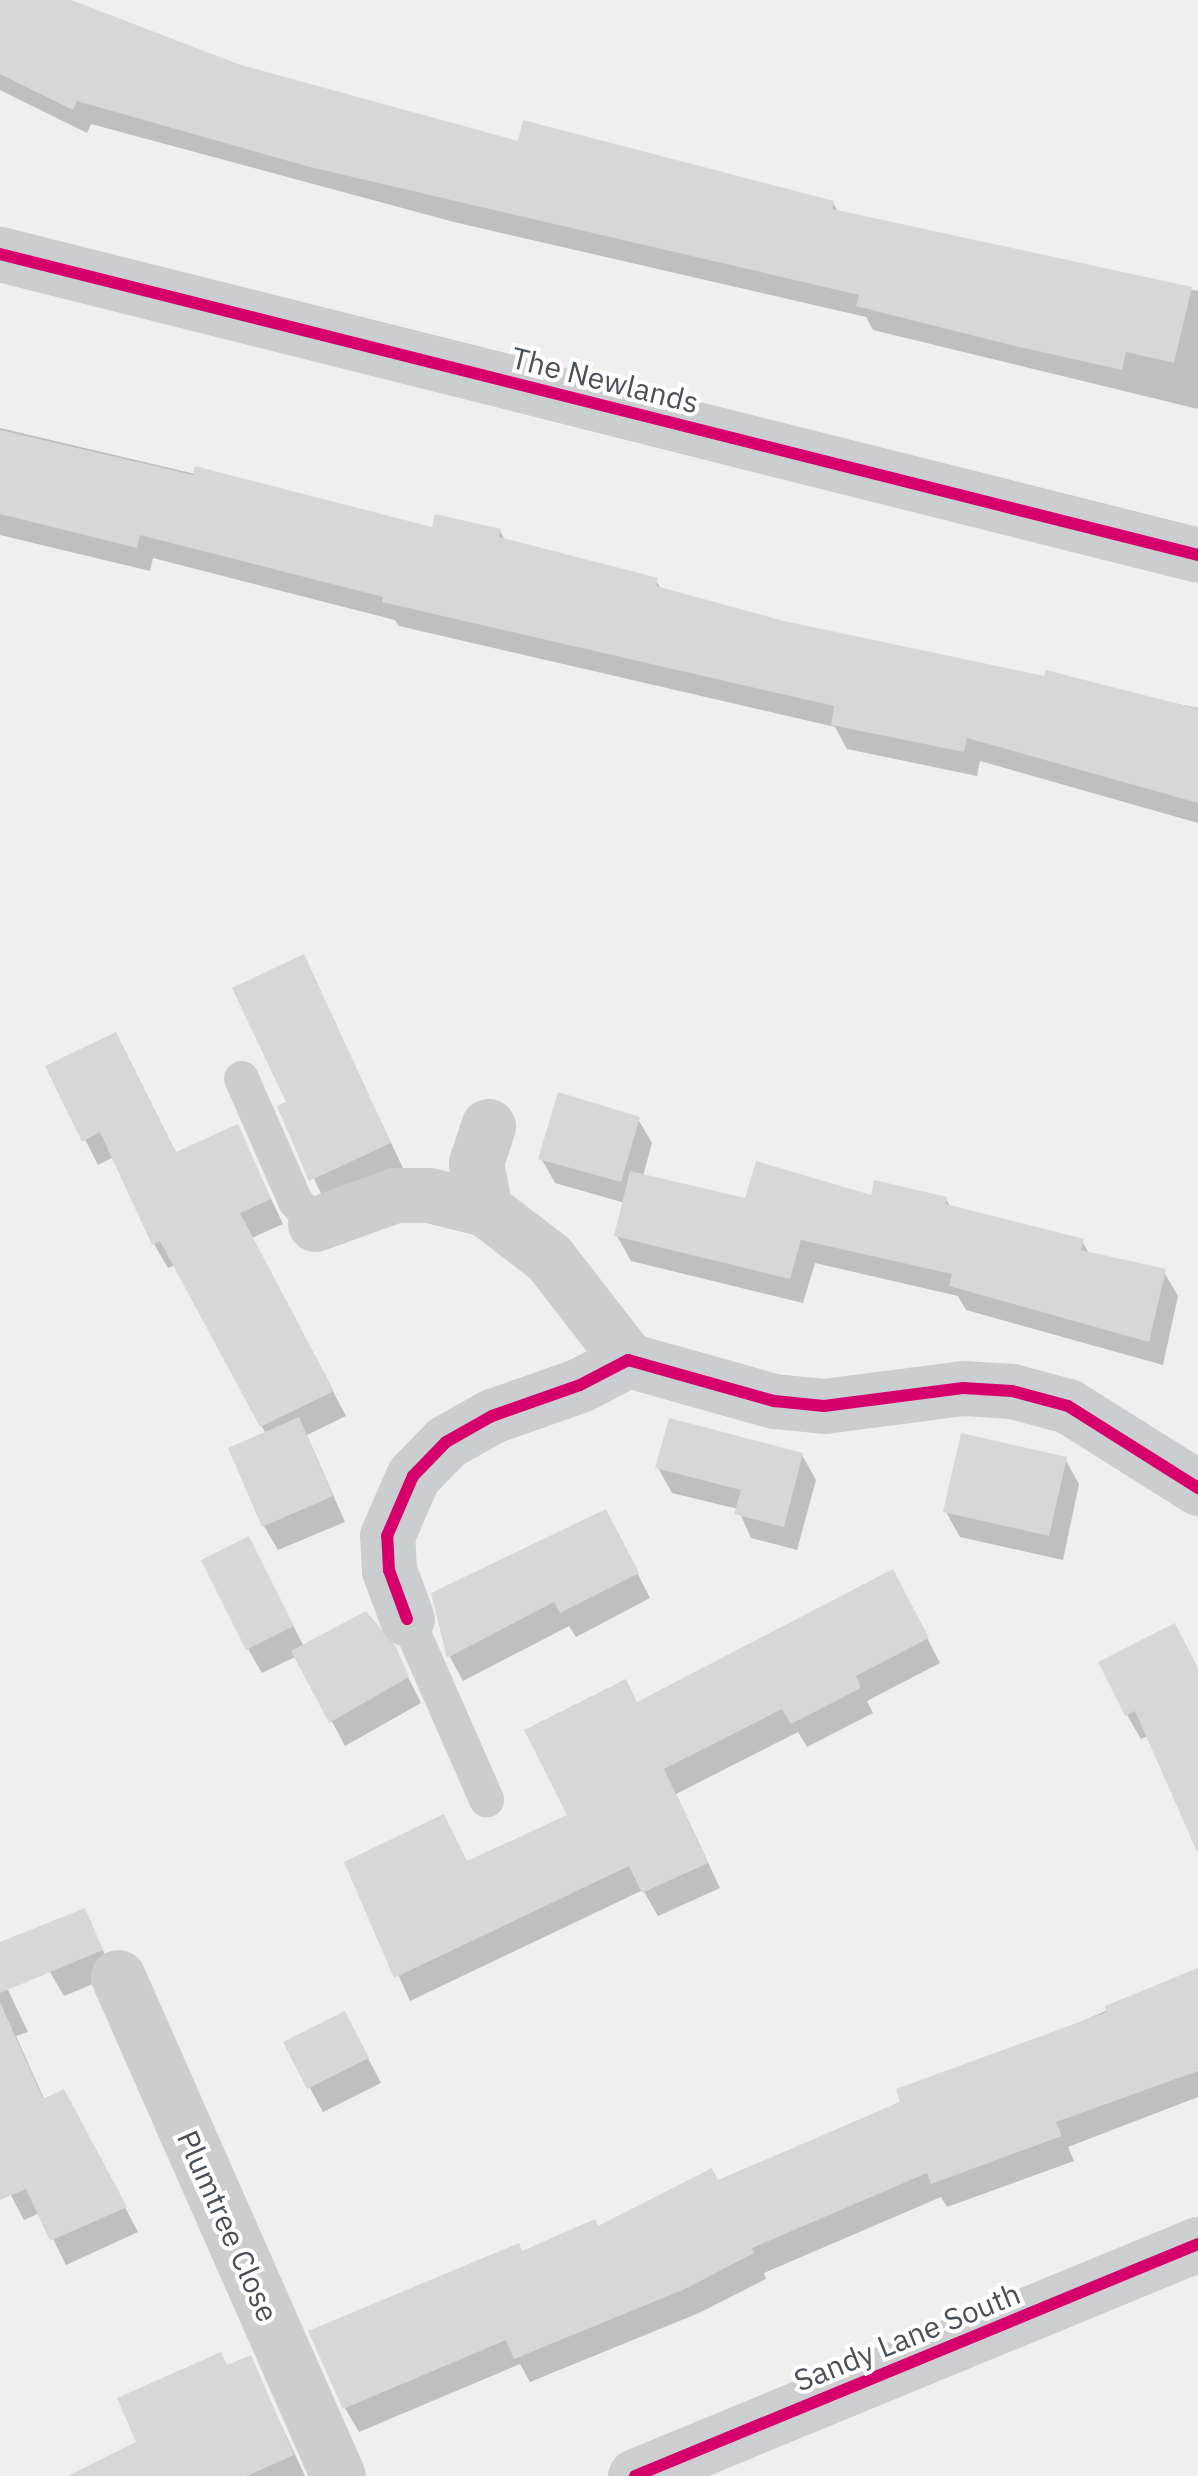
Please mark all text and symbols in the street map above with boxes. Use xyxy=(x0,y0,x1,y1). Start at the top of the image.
street label: The Newlands xyxy=(508,339,702,421)
street label: Plumtree Close xyxy=(170,2125,286,2327)
street label: Sandy Lane South xyxy=(789,2275,1025,2399)

